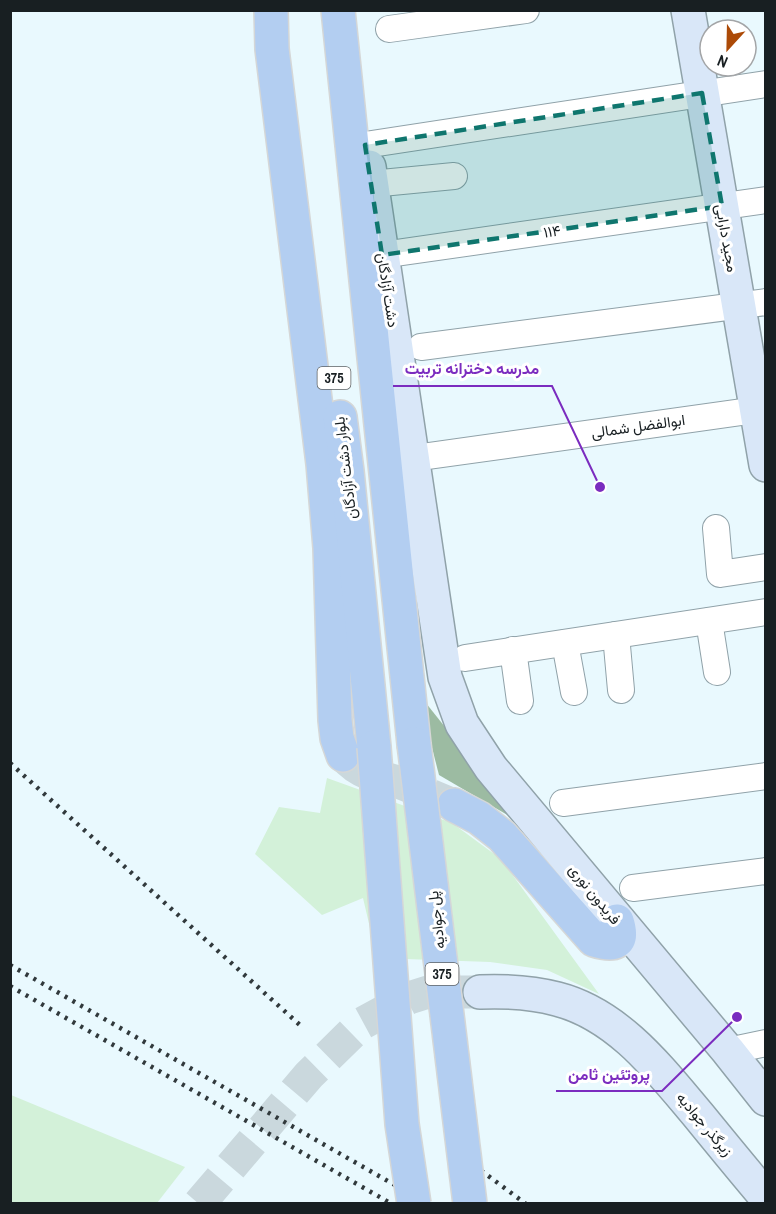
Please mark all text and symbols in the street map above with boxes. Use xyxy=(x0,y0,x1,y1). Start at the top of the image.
north arrow xyxy=(698,18,758,78)
text: N xyxy=(714,50,731,74)
street label: مجید دارابی xyxy=(711,202,743,274)
street label: ۱۱۴ xyxy=(542,219,562,243)
street label: دشت آزادگان xyxy=(372,251,404,329)
callout: مدرسه دخترانه تربیت xyxy=(393,352,552,386)
text: مدرسه دخترانه تربیت xyxy=(405,357,540,379)
road number: 375 xyxy=(318,367,350,389)
street label: ابوالفضل شمالی xyxy=(590,409,686,443)
street label: بلوار دشت آزادگان xyxy=(328,416,362,520)
street label: فریدون نوری xyxy=(564,859,626,929)
street label: پل جوادیه xyxy=(422,890,450,950)
road number: 375 xyxy=(426,963,458,985)
callout: پروتئین ثامن xyxy=(556,1057,662,1091)
text: پروتئین ثامن xyxy=(568,1063,650,1086)
street label: زیرگذر جوادیه xyxy=(672,1087,738,1161)

